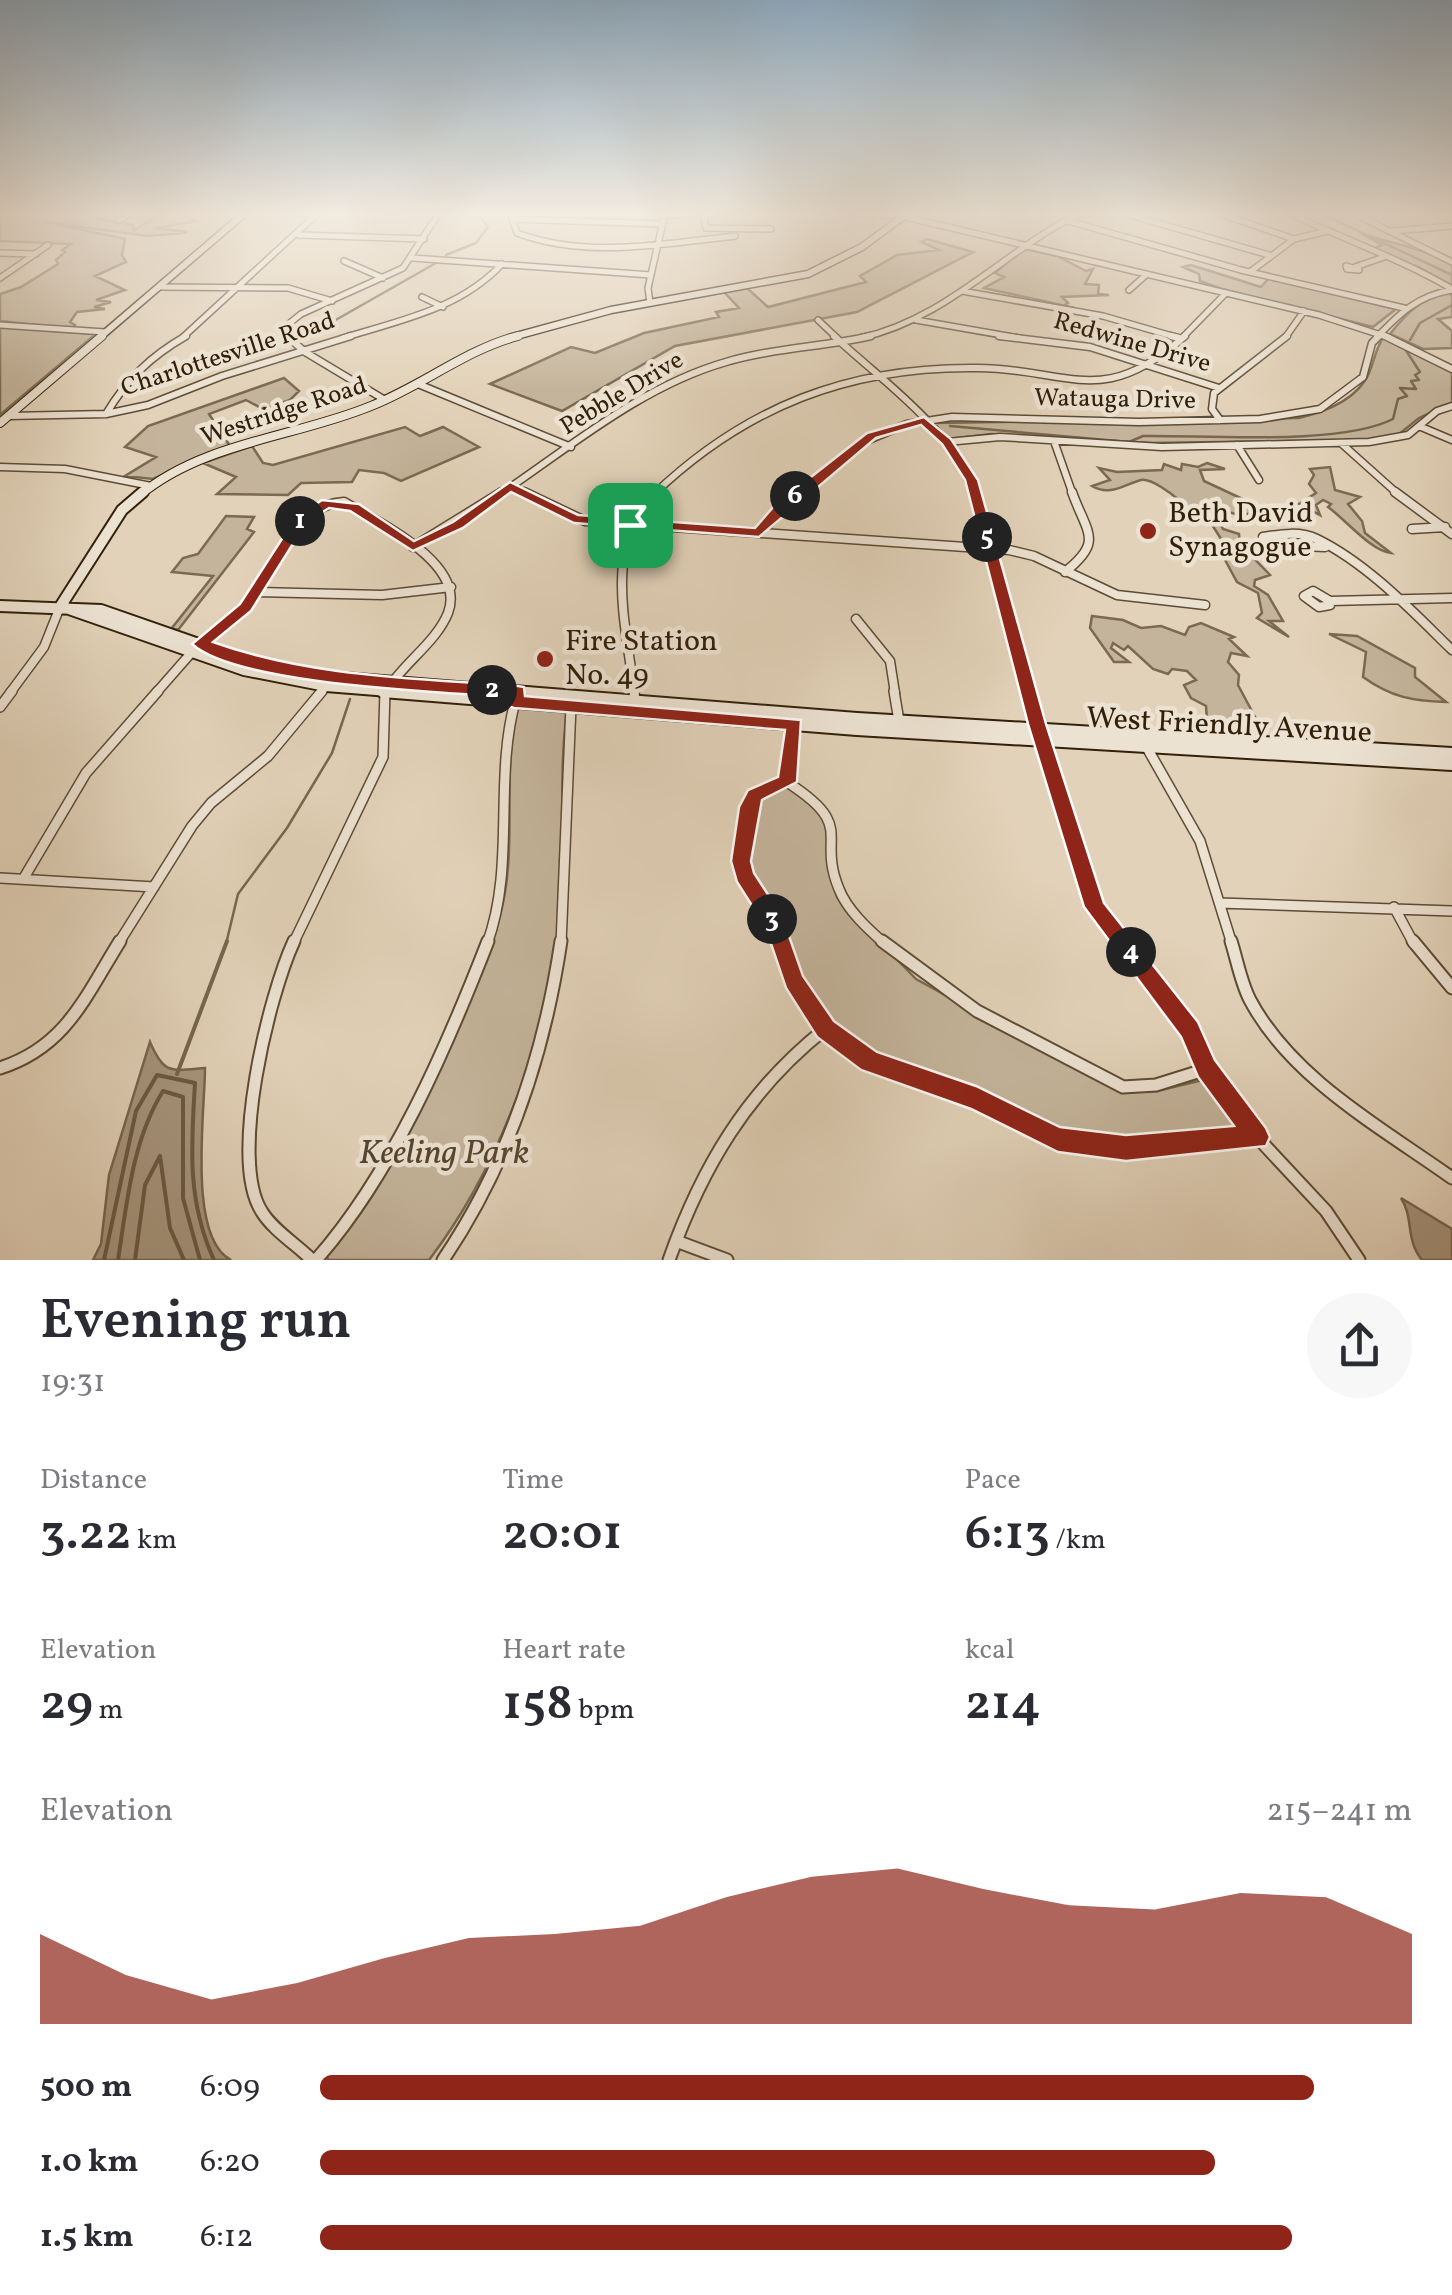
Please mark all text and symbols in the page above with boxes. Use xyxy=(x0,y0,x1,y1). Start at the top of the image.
street label: Charlottesville Road xyxy=(117,304,339,406)
street label: Redwine Drive xyxy=(1049,304,1215,382)
street label: Pebble Drive xyxy=(554,343,690,445)
street label: Westridge Road xyxy=(197,369,371,455)
street label: Watauga Drive xyxy=(1034,381,1196,419)
pin: 6 xyxy=(770,471,820,521)
text: 6 xyxy=(787,476,803,515)
pin xyxy=(588,483,673,568)
place label: Beth David Synagogue xyxy=(1168,493,1313,569)
pin: 1 xyxy=(275,496,325,546)
icon: arrive xyxy=(603,498,658,553)
text: 1 xyxy=(294,501,306,540)
pin: 5 xyxy=(962,512,1012,562)
text: 5 xyxy=(980,517,994,556)
marker: Beth David Synagogue xyxy=(1137,520,1159,542)
place label: Fire Station No. 49 xyxy=(565,621,718,697)
marker: Fire Station No. 49 xyxy=(534,648,556,670)
pin: 2 xyxy=(467,665,517,715)
text: 2 xyxy=(485,670,499,709)
street label: West Friendly Avenue xyxy=(1085,698,1373,754)
pin: 3 xyxy=(747,894,797,944)
text: 3 xyxy=(765,899,779,938)
pin: 4 xyxy=(1106,927,1156,977)
text: 4 xyxy=(1123,932,1139,971)
park label: Keeling Park xyxy=(359,1130,529,1178)
text: Evening run xyxy=(40,1285,352,1361)
button: share xyxy=(1307,1293,1412,1398)
text: 19:31 xyxy=(40,1361,105,1405)
text: Distance xyxy=(40,1461,147,1500)
text: Time xyxy=(502,1461,564,1500)
text: Pace xyxy=(965,1461,1021,1500)
text: 3.22 xyxy=(40,1500,131,1570)
text: 20:01 xyxy=(502,1500,622,1570)
text: 6:13 xyxy=(965,1500,1050,1570)
text: km xyxy=(131,1521,177,1560)
text: /km xyxy=(1050,1521,1106,1560)
text: Elevation xyxy=(40,1631,156,1670)
text: Heart rate xyxy=(502,1631,626,1670)
text: kcal xyxy=(965,1631,1014,1670)
text: 29 xyxy=(40,1670,93,1740)
text: 158 xyxy=(502,1670,573,1740)
text: 214 xyxy=(965,1670,1041,1740)
text: m xyxy=(93,1691,123,1730)
text: bpm xyxy=(573,1691,634,1730)
text: Elevation xyxy=(40,1790,173,1834)
text: 215–241 m xyxy=(1266,1790,1412,1834)
text: 500 m xyxy=(40,2066,132,2110)
text: 6:09 xyxy=(200,2066,260,2110)
text: 1.0 km xyxy=(40,2141,138,2185)
text: 6:20 xyxy=(200,2141,260,2185)
text: 1.5 km xyxy=(40,2216,134,2260)
text: 6:12 xyxy=(200,2216,253,2260)

